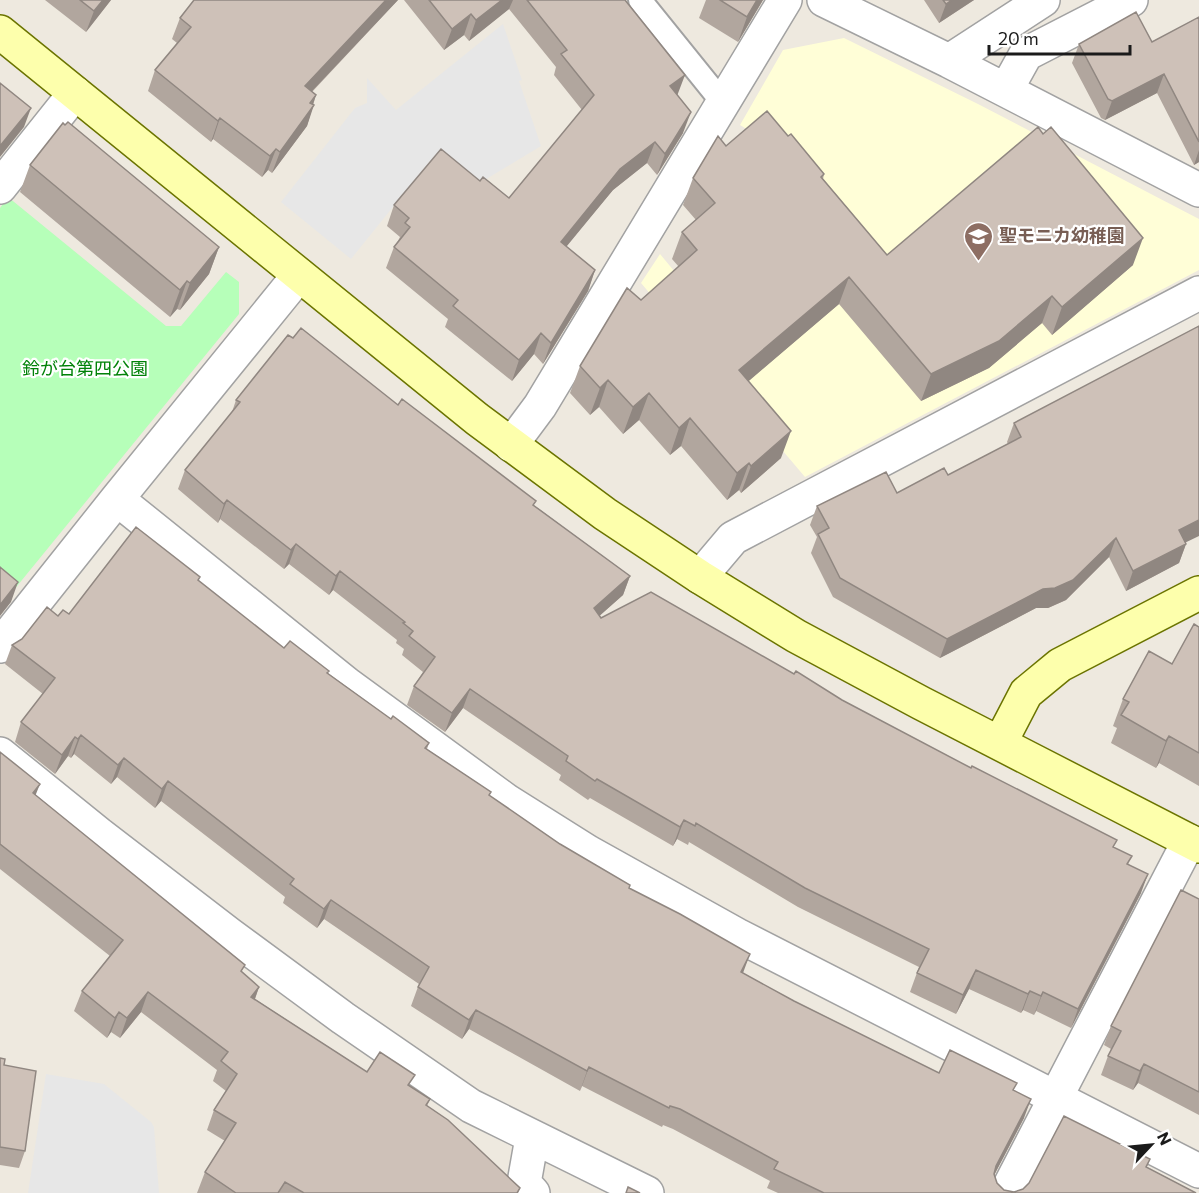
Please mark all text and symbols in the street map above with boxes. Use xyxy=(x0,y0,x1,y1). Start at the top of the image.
scale bar xyxy=(989,18,1130,56)
text: 20 m xyxy=(998,27,1039,49)
school or university icon: 聖モニカ幼稚園 xyxy=(962,220,994,262)
place label: 聖モニカ幼稚園 xyxy=(999,224,1125,246)
park label: 鈴が台第四公園 xyxy=(22,357,148,379)
north arrow xyxy=(1121,1115,1181,1175)
text: N xyxy=(1154,1129,1176,1148)

